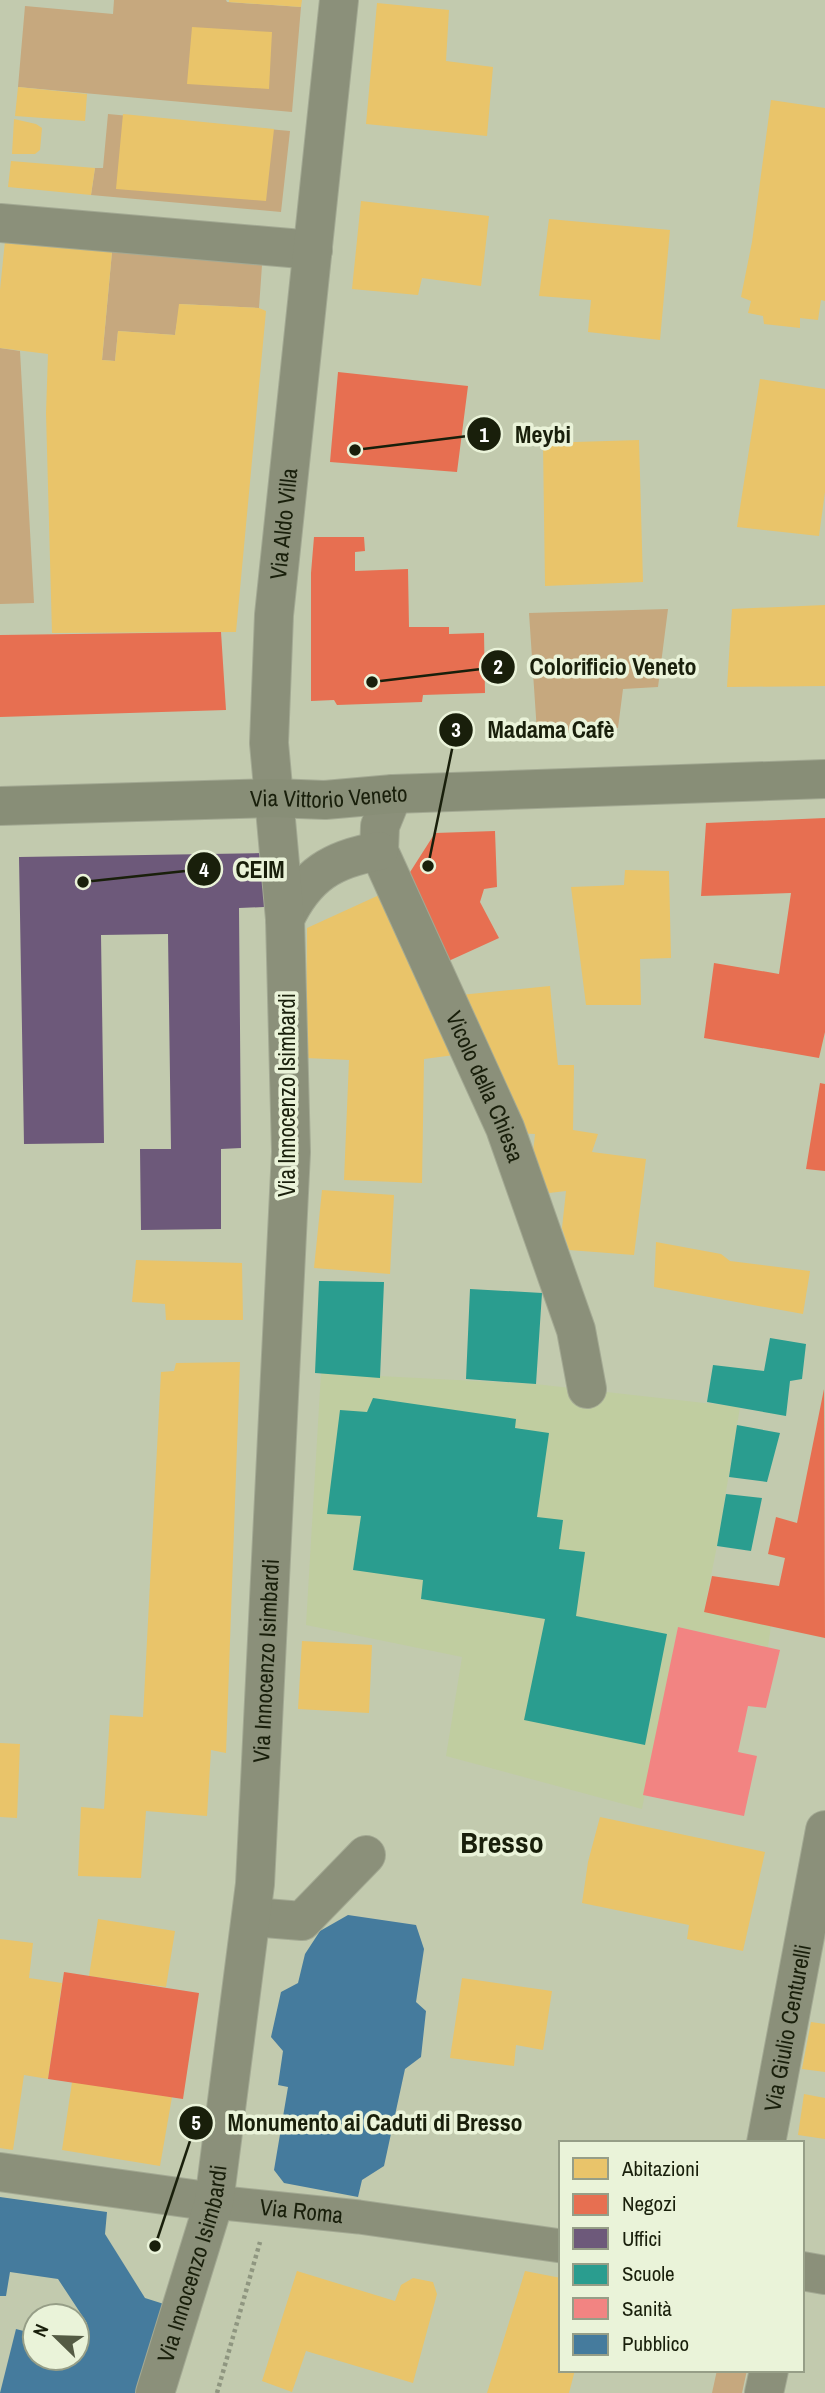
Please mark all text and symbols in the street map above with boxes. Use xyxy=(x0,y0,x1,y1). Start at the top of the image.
callout: Meybi xyxy=(466,412,585,457)
text: Meybi xyxy=(515,418,571,450)
text: 1 xyxy=(479,420,489,449)
street label: Via Aldo Villa xyxy=(262,466,304,581)
callout: Colorificio Veneto xyxy=(480,644,710,689)
text: Colorificio Veneto xyxy=(530,650,696,682)
text: 2 xyxy=(493,652,503,681)
callout: Madama Cafè xyxy=(438,707,628,752)
text: Madama Cafè xyxy=(488,713,614,745)
text: 3 xyxy=(451,715,461,744)
street label: Via Vittorio Veneto xyxy=(249,778,408,815)
callout: CEIM xyxy=(187,847,299,892)
text: CEIM xyxy=(235,853,285,885)
text: 4 xyxy=(199,855,209,884)
street label: Via Innocenzo Isimbardi xyxy=(271,993,302,1197)
street label: Vicolo della Chiesa xyxy=(439,1006,532,1167)
street label: Via Innocenzo Isimbardi xyxy=(245,1558,286,1764)
district label: Bresso xyxy=(460,1822,544,1862)
street label: Via Giulio Centurelli xyxy=(756,1942,818,2114)
callout: Monumento ai Caduti di Bresso xyxy=(178,2100,536,2145)
text: Monumento ai Caduti di Bresso xyxy=(227,2106,523,2138)
text: 5 xyxy=(191,2108,201,2137)
legend xyxy=(559,2141,804,2372)
text: Abitazioni xyxy=(621,2154,700,2183)
street label: Via Innocenzo Isimbardi xyxy=(149,2163,234,2366)
text: Negozi xyxy=(622,2189,677,2218)
street label: Via Roma xyxy=(258,2191,345,2230)
text: Uffici xyxy=(622,2224,662,2253)
text: Scuole xyxy=(622,2259,675,2288)
text: Sanità xyxy=(622,2294,672,2323)
north arrow xyxy=(21,2302,91,2372)
text: N xyxy=(26,2320,55,2341)
text: Pubblico xyxy=(622,2329,689,2358)

